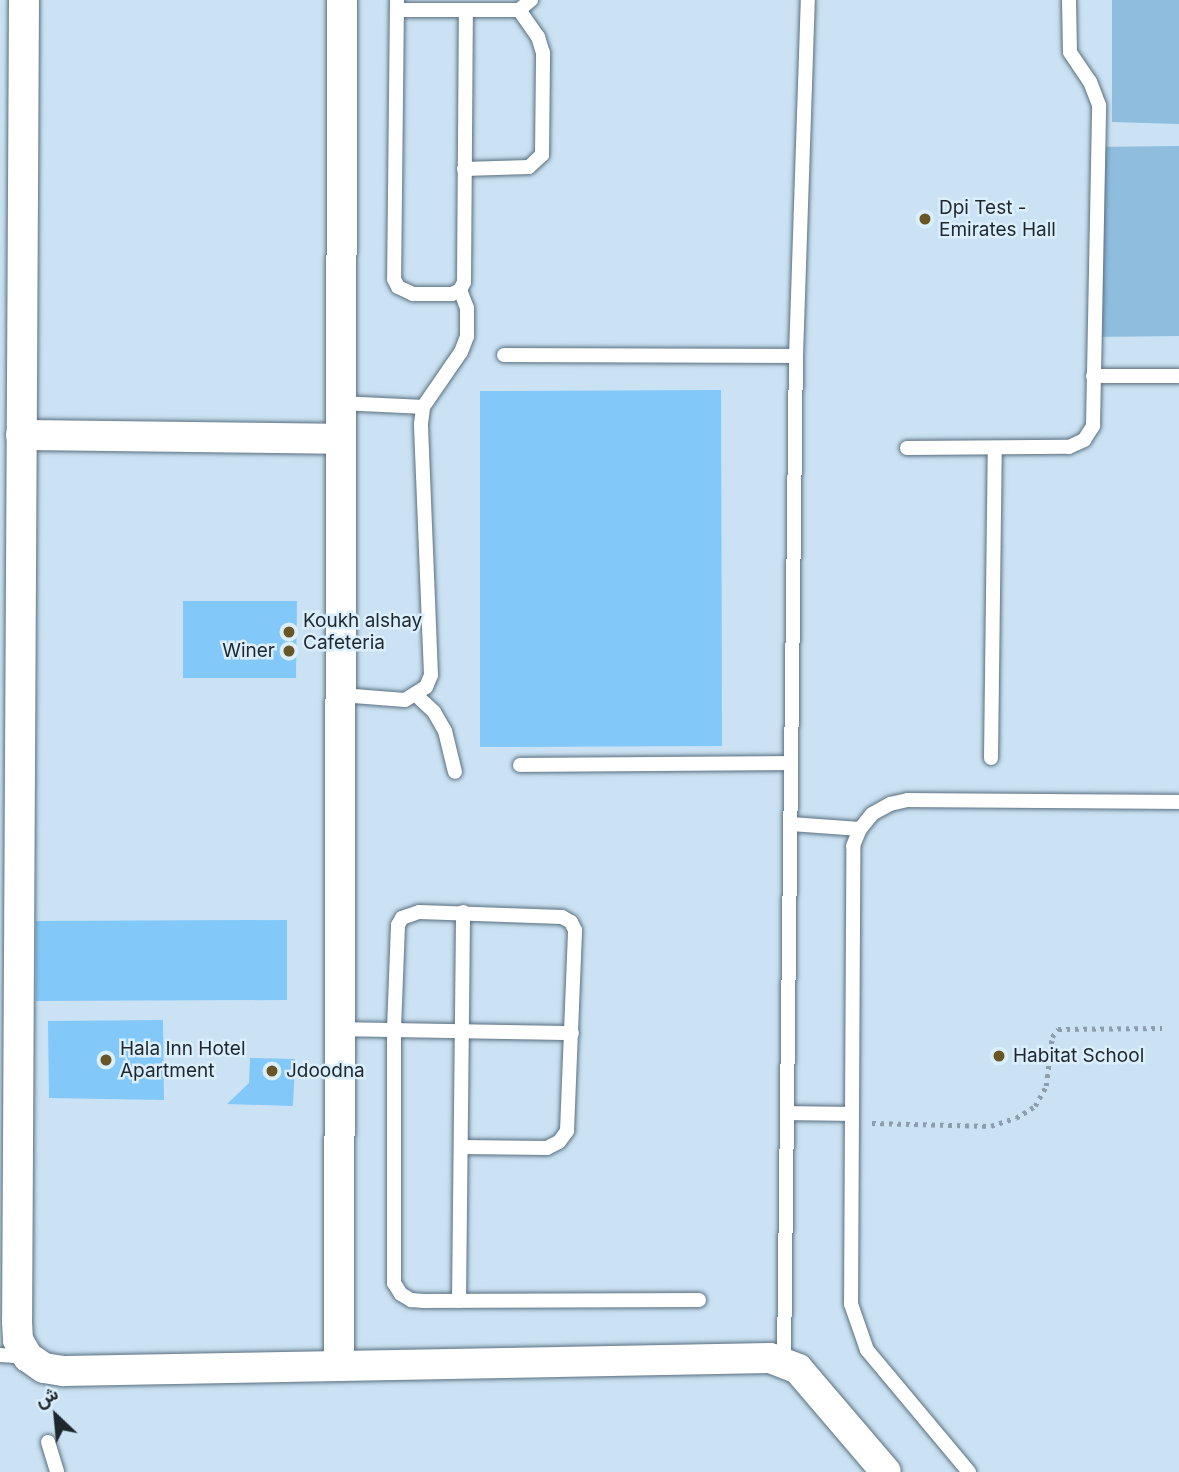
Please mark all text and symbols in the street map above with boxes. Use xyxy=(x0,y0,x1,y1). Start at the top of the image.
place label: Dpi Test - Emirates Hall xyxy=(939,197,1056,241)
marker: Dpi Test - Emirates Hall xyxy=(917,211,933,227)
place label: Koukh alshay Cafeteria xyxy=(303,610,422,654)
marker: Koukh alshay Cafeteria xyxy=(281,624,297,640)
place label: Winer xyxy=(222,640,275,662)
marker: Winer xyxy=(281,643,297,659)
place label: Hala Inn Hotel Apartment xyxy=(120,1038,246,1082)
place label: Habitat School xyxy=(1013,1045,1144,1067)
marker: Habitat School xyxy=(991,1048,1007,1064)
marker: Hala Inn Hotel Apartment xyxy=(98,1052,114,1068)
place label: Jdoodna xyxy=(286,1060,365,1082)
marker: Jdoodna xyxy=(264,1063,280,1079)
north arrow xyxy=(21,1381,91,1451)
text: ش xyxy=(31,1381,62,1412)

